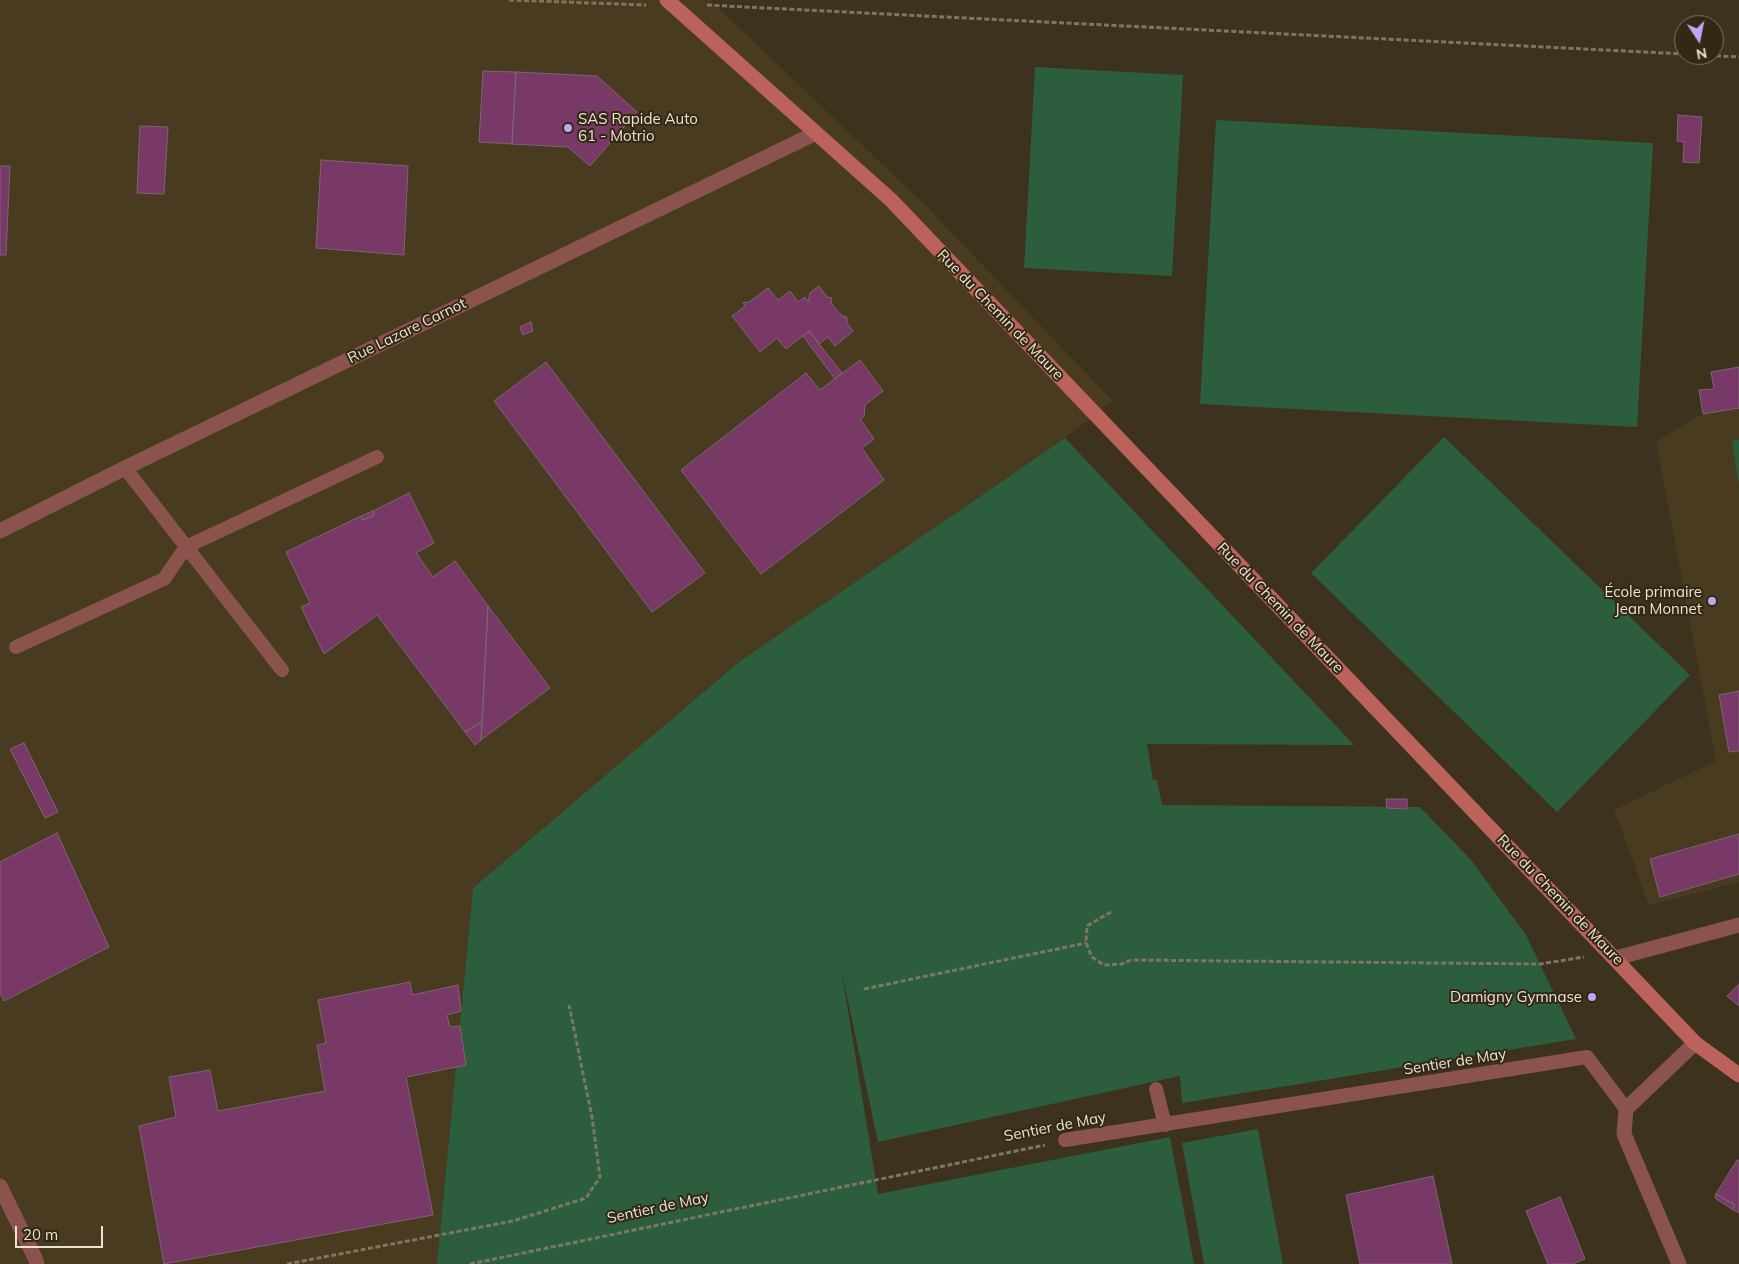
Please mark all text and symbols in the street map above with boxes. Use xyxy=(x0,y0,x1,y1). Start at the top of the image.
north arrow xyxy=(1674,15,1724,65)
text: N xyxy=(1695,44,1709,64)
place label: SAS Rapide Auto 61 - Motrio xyxy=(578,110,698,145)
marker: SAS Rapide Auto 61 - Motrio xyxy=(562,122,574,134)
street label: Rue du Chemin de Maure xyxy=(933,246,1067,384)
street label: Rue Lazare Carnot xyxy=(345,295,469,367)
street label: Rue du Chemin de Maure xyxy=(1213,539,1347,677)
place label: École primaire Jean Monnet xyxy=(1604,583,1702,618)
marker: École primaire Jean Monnet xyxy=(1706,595,1718,607)
street label: Rue du Chemin de Maure xyxy=(1493,831,1627,969)
place label: Damigny Gymnase xyxy=(1450,988,1582,1006)
marker: Damigny Gymnase xyxy=(1586,991,1598,1003)
street label: Sentier de May xyxy=(1402,1045,1508,1079)
street label: Sentier de May xyxy=(1002,1108,1108,1146)
street label: Sentier de May xyxy=(606,1188,710,1228)
scale bar xyxy=(18,1216,105,1248)
text: 20 m xyxy=(23,1225,58,1244)

